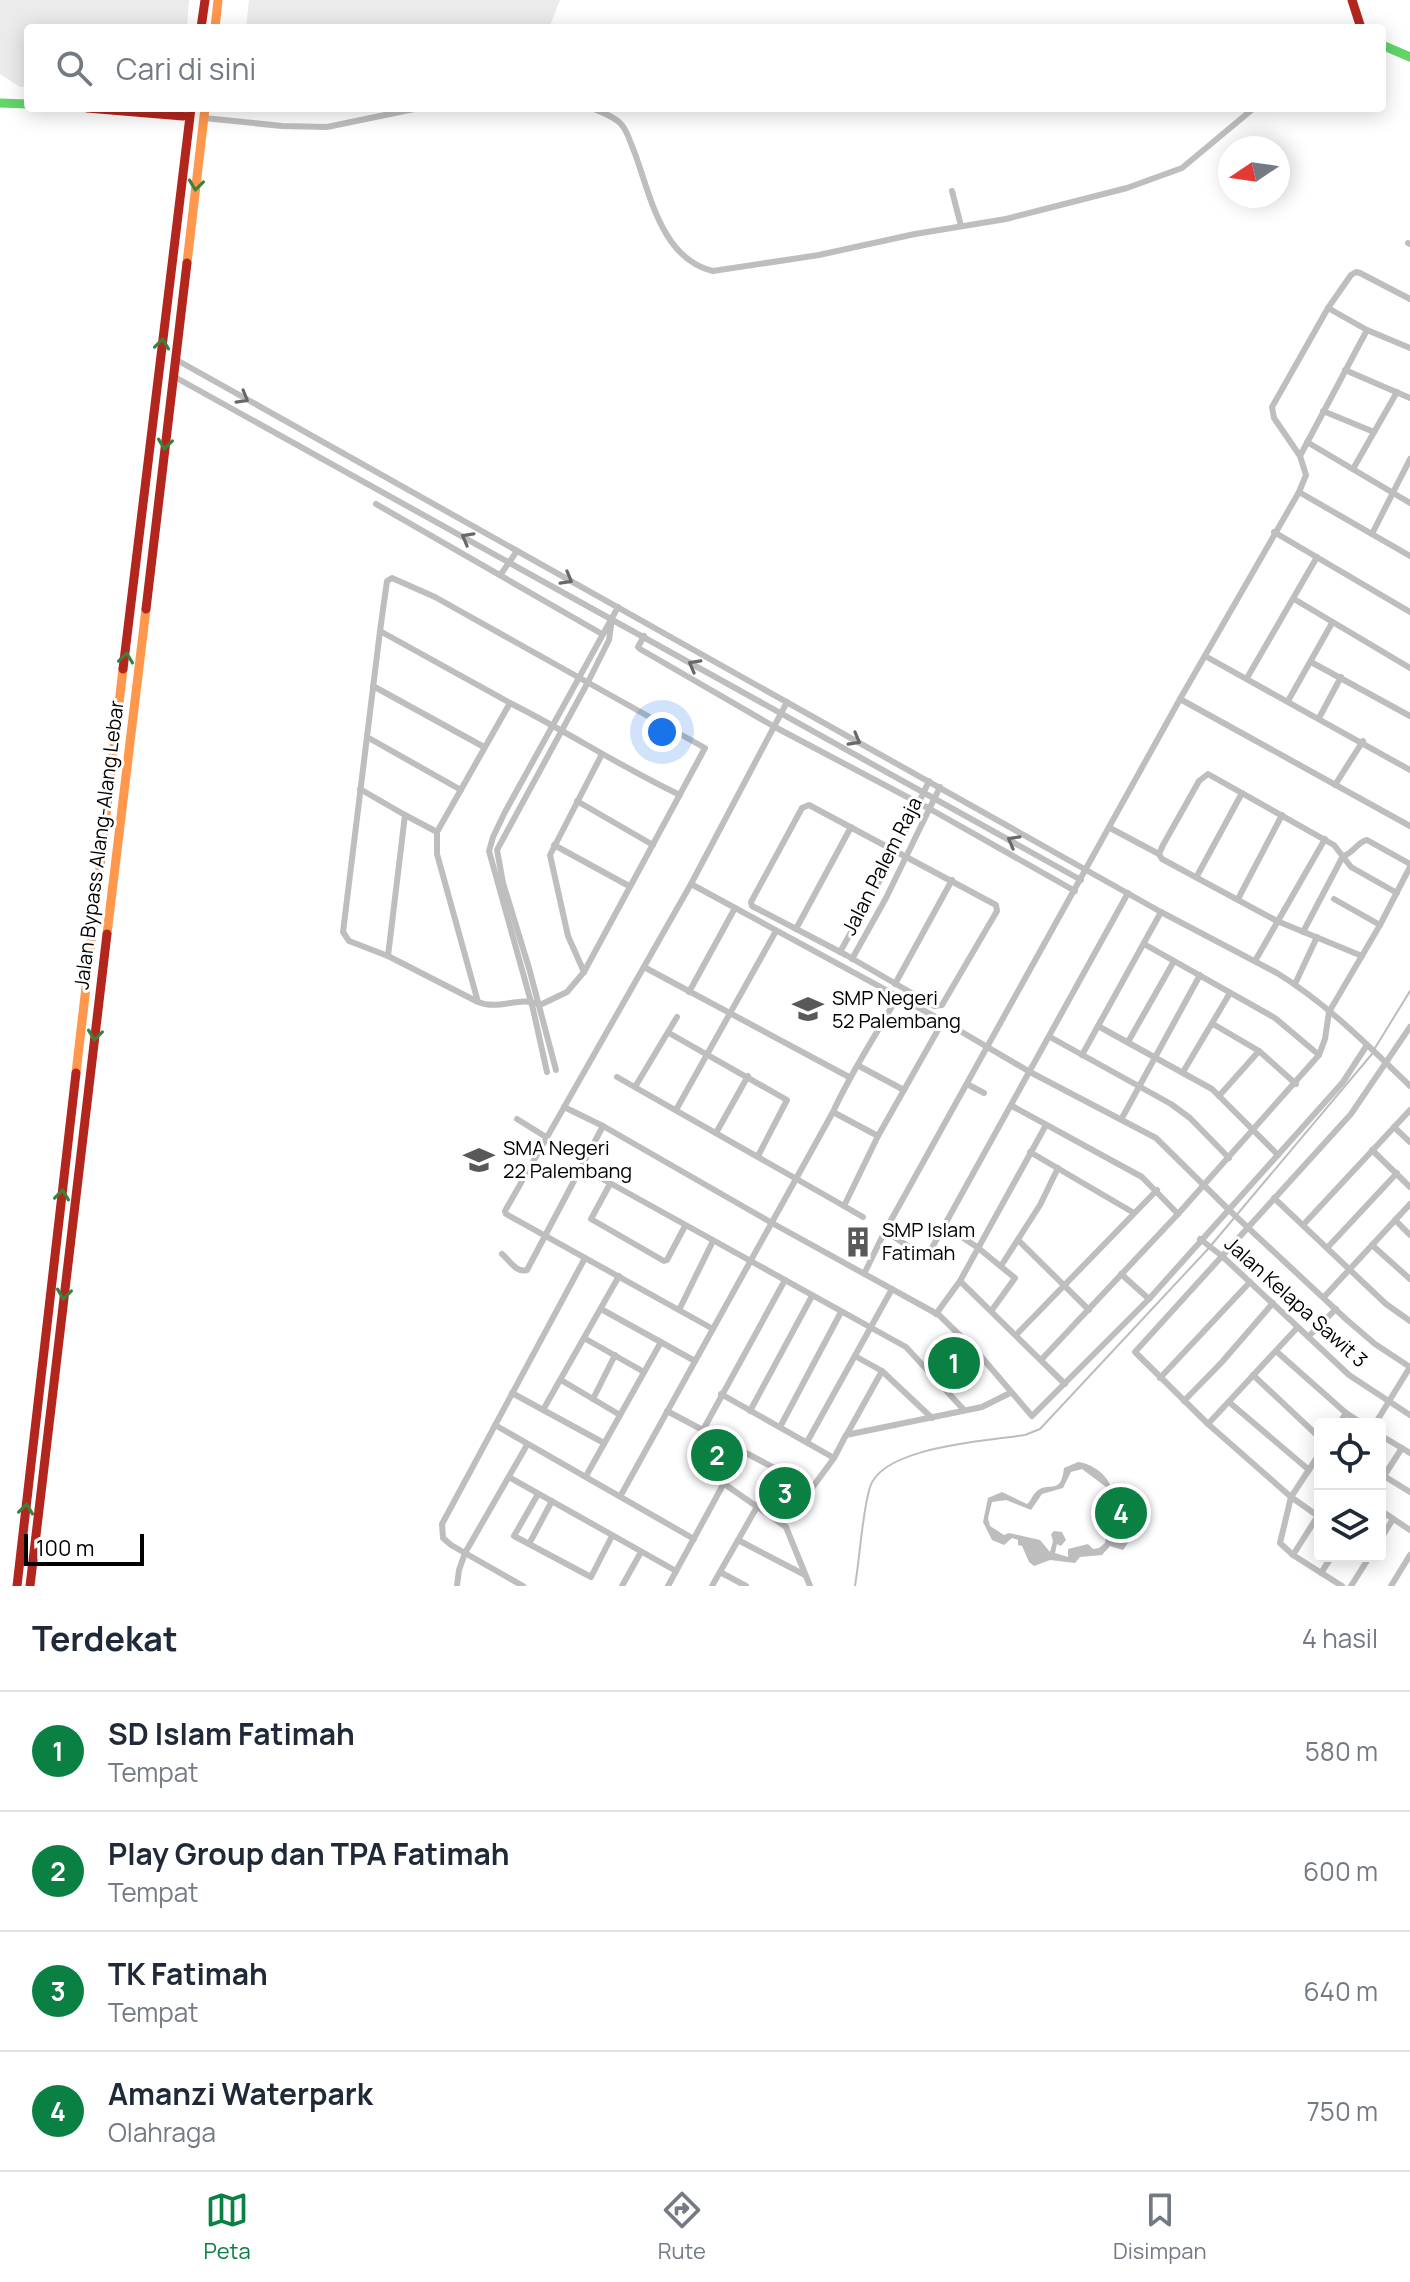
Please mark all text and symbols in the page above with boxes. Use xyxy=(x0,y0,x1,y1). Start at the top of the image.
search box xyxy=(24,24,1386,112)
icon: search xyxy=(52,46,96,90)
text: Cari di sini xyxy=(116,48,256,89)
north arrow xyxy=(1218,136,1290,208)
one-way arrow xyxy=(187,179,204,192)
one-way arrow xyxy=(153,338,170,351)
one-way arrow xyxy=(234,388,249,403)
one-way arrow xyxy=(156,437,173,450)
one-way arrow xyxy=(462,532,476,548)
one-way arrow xyxy=(559,569,573,585)
one-way arrow xyxy=(117,651,134,664)
one-way arrow xyxy=(688,659,703,674)
street label: Jalan Bypass Alang-Alang Lebar xyxy=(67,699,130,991)
your location xyxy=(642,712,682,752)
one-way arrow xyxy=(846,730,860,746)
street label: Jalan Palem Raja xyxy=(835,792,928,939)
one-way arrow xyxy=(1008,835,1022,851)
place label: SMP Negeri 52 Palembang xyxy=(832,984,961,1034)
school or university icon: SMP Negeri 52 Palembang xyxy=(791,992,825,1026)
one-way arrow xyxy=(86,1029,103,1042)
place label: SMA Negeri 22 Palembang xyxy=(503,1134,632,1184)
school or university icon: SMA Negeri 22 Palembang xyxy=(462,1143,496,1177)
one-way arrow xyxy=(54,1188,71,1201)
place label: SMP Islam Fatimah xyxy=(882,1216,975,1266)
building icon: SMP Islam Fatimah xyxy=(841,1225,875,1259)
street label: Jalan Kelapa Sawit 3 xyxy=(1219,1230,1374,1373)
one-way arrow xyxy=(56,1288,73,1301)
pin: 1 xyxy=(928,1333,980,1393)
map controls xyxy=(1314,1418,1386,1562)
button: locate xyxy=(1314,1418,1386,1490)
pin: 2 xyxy=(691,1425,743,1485)
pin: 3 xyxy=(759,1463,811,1523)
pin: 4 xyxy=(1095,1483,1147,1543)
button: layers xyxy=(1314,1490,1386,1562)
one-way arrow xyxy=(17,1502,34,1515)
scale bar xyxy=(24,1530,144,1566)
text: 100 m xyxy=(36,1533,94,1563)
text: Terdekat xyxy=(32,1615,178,1661)
text: 4 hasil xyxy=(1302,1620,1378,1656)
text: SD Islam Fatimah xyxy=(108,1713,355,1754)
text: 1 xyxy=(52,1733,64,1769)
text: 580 m xyxy=(1305,1733,1378,1769)
text: Tempat xyxy=(108,1754,199,1790)
text: Play Group dan TPA Fatimah xyxy=(108,1833,509,1874)
text: 2 xyxy=(50,1853,66,1889)
text: 600 m xyxy=(1303,1853,1378,1889)
text: Tempat xyxy=(108,1874,199,1910)
text: TK Fatimah xyxy=(108,1953,268,1994)
text: 3 xyxy=(50,1973,66,2009)
text: 640 m xyxy=(1303,1973,1378,2009)
text: Tempat xyxy=(108,1994,199,2030)
text: Amanzi Waterpark xyxy=(108,2073,373,2114)
text: 4 xyxy=(50,2093,66,2129)
text: 750 m xyxy=(1307,2093,1378,2129)
text: Olahraga xyxy=(108,2114,216,2150)
tab: Peta xyxy=(204,2188,251,2266)
tab: Rute xyxy=(658,2188,706,2266)
tab: Disimpan xyxy=(1113,2188,1206,2266)

